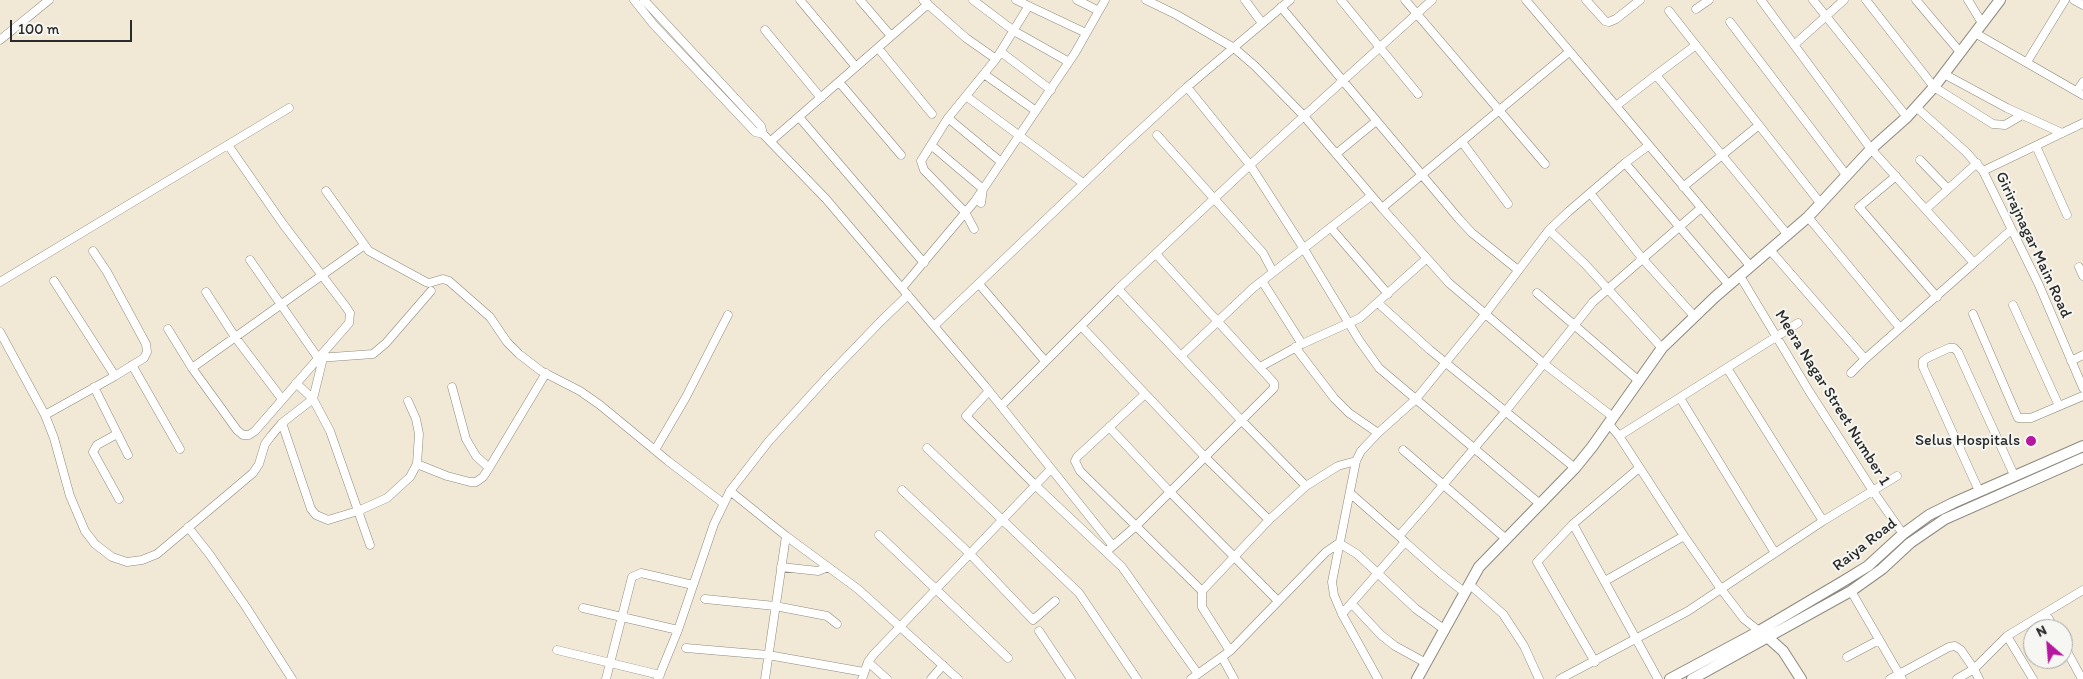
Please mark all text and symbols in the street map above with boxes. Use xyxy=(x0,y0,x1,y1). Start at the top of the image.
scale bar xyxy=(12,10,135,42)
text: 100 m xyxy=(18,20,59,38)
street label: Girirajnagar Main Road xyxy=(1991,169,2075,321)
street label: Meera Nagar Street Number 1 xyxy=(1770,307,1894,489)
place label: Selus Hospitals xyxy=(1915,431,2020,451)
marker: Selus Hospitals xyxy=(2024,434,2038,448)
street label: Raiya Road xyxy=(1829,514,1901,576)
north arrow xyxy=(2023,619,2073,669)
text: N xyxy=(2033,621,2049,641)

